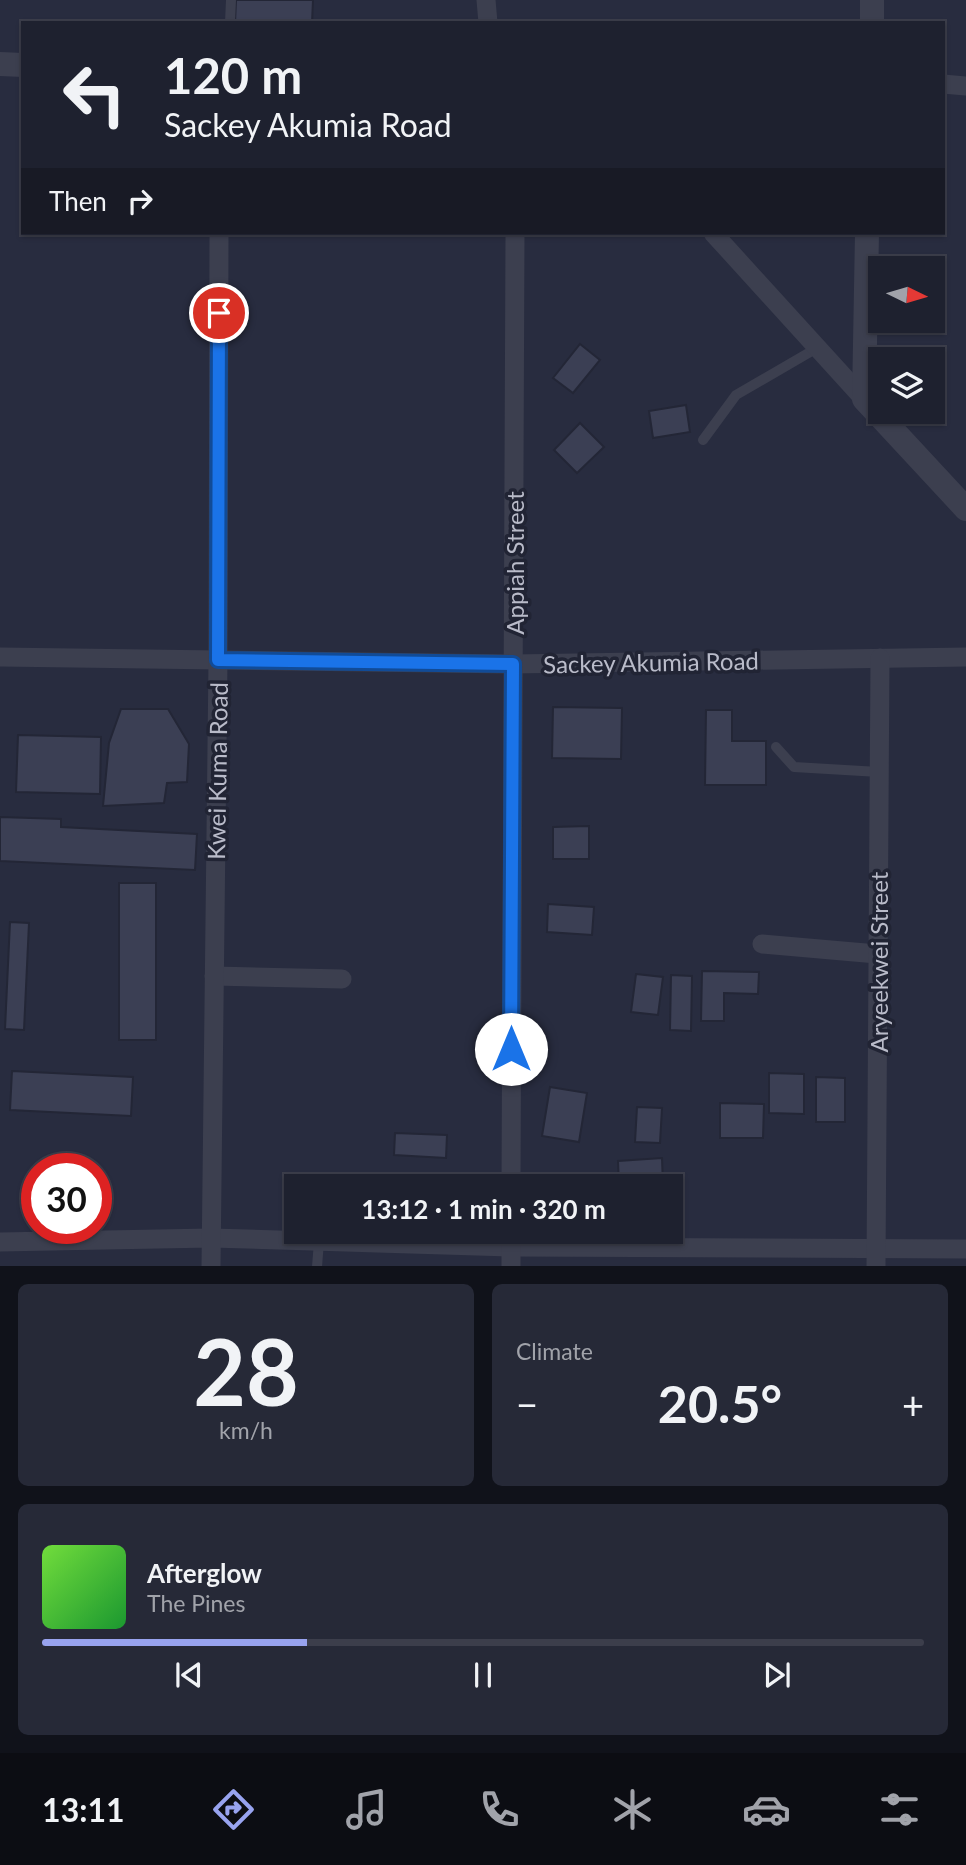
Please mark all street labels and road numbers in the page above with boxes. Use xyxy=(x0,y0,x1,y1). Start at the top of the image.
street label: Appiah Street xyxy=(500,491,529,635)
street label: Sackey Akumia Road xyxy=(543,646,759,678)
street label: Kwei Kuma Road xyxy=(201,682,233,860)
street label: Aryeekwei Street xyxy=(864,871,893,1052)

